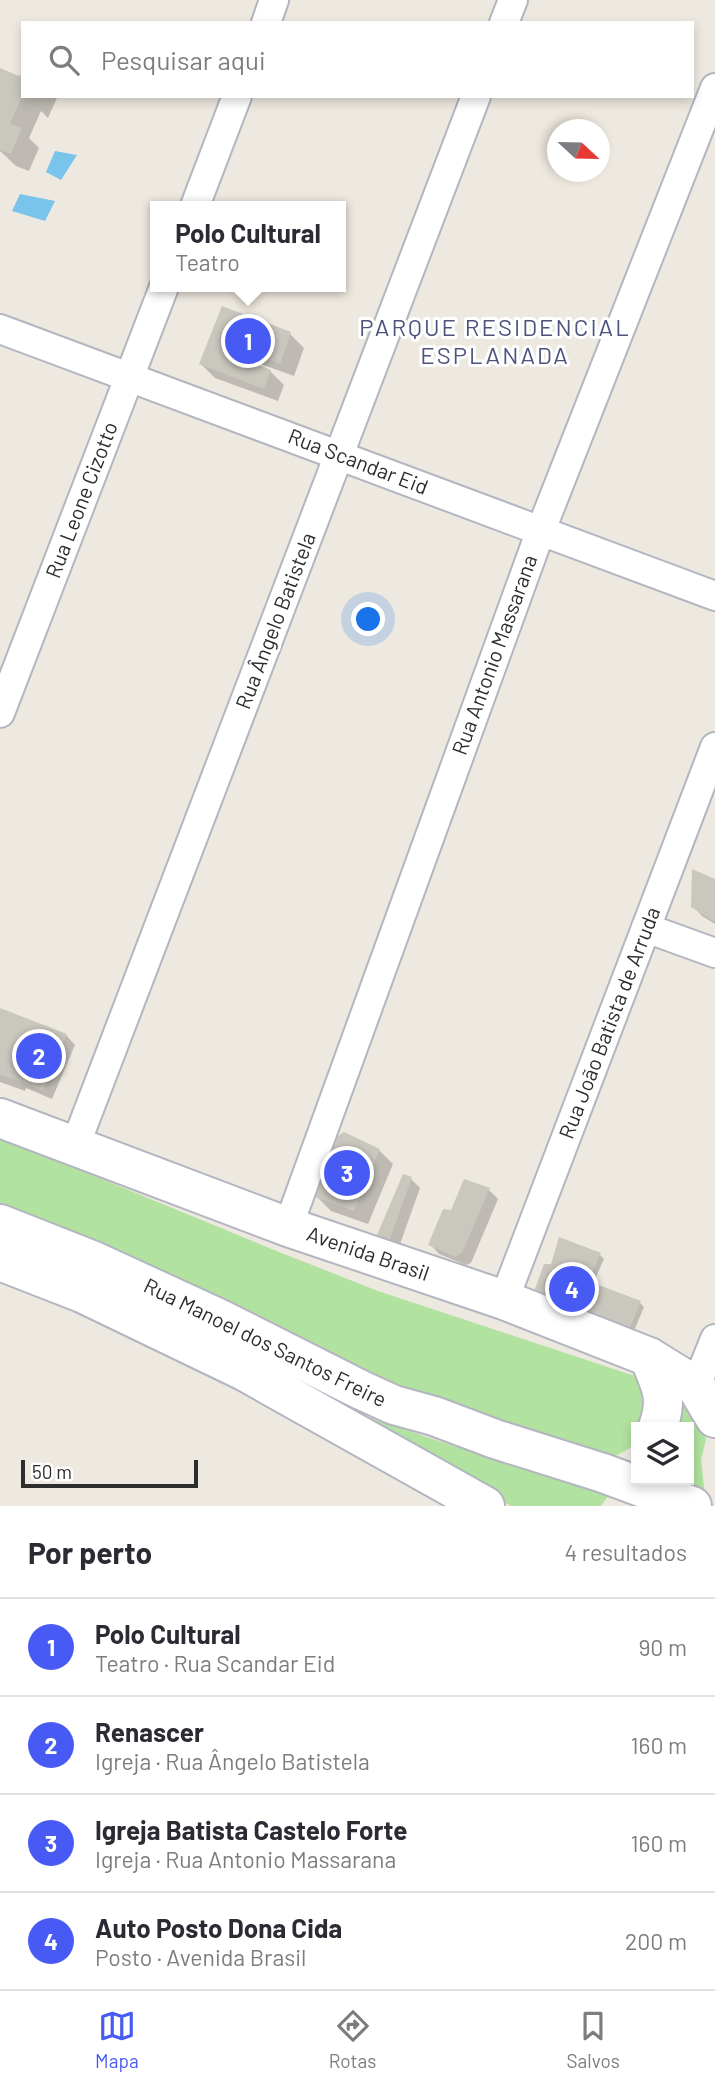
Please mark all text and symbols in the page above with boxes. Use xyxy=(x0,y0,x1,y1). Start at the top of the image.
search box xyxy=(21,21,694,98)
icon: search xyxy=(45,41,83,79)
text: Pesquisar aqui xyxy=(101,44,266,75)
north arrow xyxy=(547,119,610,182)
popup xyxy=(150,201,346,292)
text: Polo Cultural xyxy=(175,217,321,248)
text: Teatro xyxy=(175,248,240,276)
district label: PARQUE RESIDENCIAL ESPLANADA xyxy=(359,312,631,369)
pin: 1 xyxy=(225,315,271,367)
street label: Rua Leone Cizotto xyxy=(39,418,122,581)
street label: Rua Scandar Eid xyxy=(285,422,432,499)
street label: Rua Ângelo Batistela xyxy=(229,529,320,712)
street label: Rua Antonio Massarana xyxy=(446,551,541,758)
your location xyxy=(351,602,385,636)
street label: Rua João Batista de Arruda xyxy=(553,903,664,1142)
pin: 2 xyxy=(16,1030,62,1082)
pin: 3 xyxy=(324,1147,370,1199)
street label: Avenida Brasil xyxy=(304,1220,433,1285)
pin: 4 xyxy=(549,1263,595,1315)
street label: Rua Manoel dos Santos Freire xyxy=(140,1272,391,1411)
map controls xyxy=(631,1422,694,1485)
button: layers xyxy=(631,1422,694,1485)
scale bar xyxy=(21,1457,198,1489)
text: 50 m xyxy=(32,1460,72,1483)
text: Por perto xyxy=(28,1534,152,1570)
text: 4 resultados xyxy=(564,1538,687,1566)
text: Polo Cultural xyxy=(95,1618,241,1649)
text: 1 xyxy=(47,1633,55,1661)
text: 90 m xyxy=(638,1633,687,1661)
text: Teatro · Rua Scandar Eid xyxy=(95,1649,335,1677)
text: Renascer xyxy=(95,1716,204,1747)
text: 2 xyxy=(45,1731,57,1759)
text: 160 m xyxy=(630,1731,687,1759)
text: Igreja · Rua Ângelo Batistela xyxy=(95,1747,370,1775)
text: Igreja Batista Castelo Forte xyxy=(95,1814,407,1845)
text: 3 xyxy=(45,1829,57,1857)
text: 160 m xyxy=(630,1829,687,1857)
text: Igreja · Rua Antonio Massarana xyxy=(95,1845,396,1873)
text: Auto Posto Dona Cida xyxy=(95,1912,342,1943)
text: 4 xyxy=(44,1927,58,1955)
text: 200 m xyxy=(625,1927,687,1955)
text: Posto · Avenida Brasil xyxy=(95,1943,306,1971)
tab: Mapa xyxy=(95,2007,139,2072)
tab: Rotas xyxy=(329,2007,376,2072)
tab: Salvos xyxy=(567,2007,620,2072)

